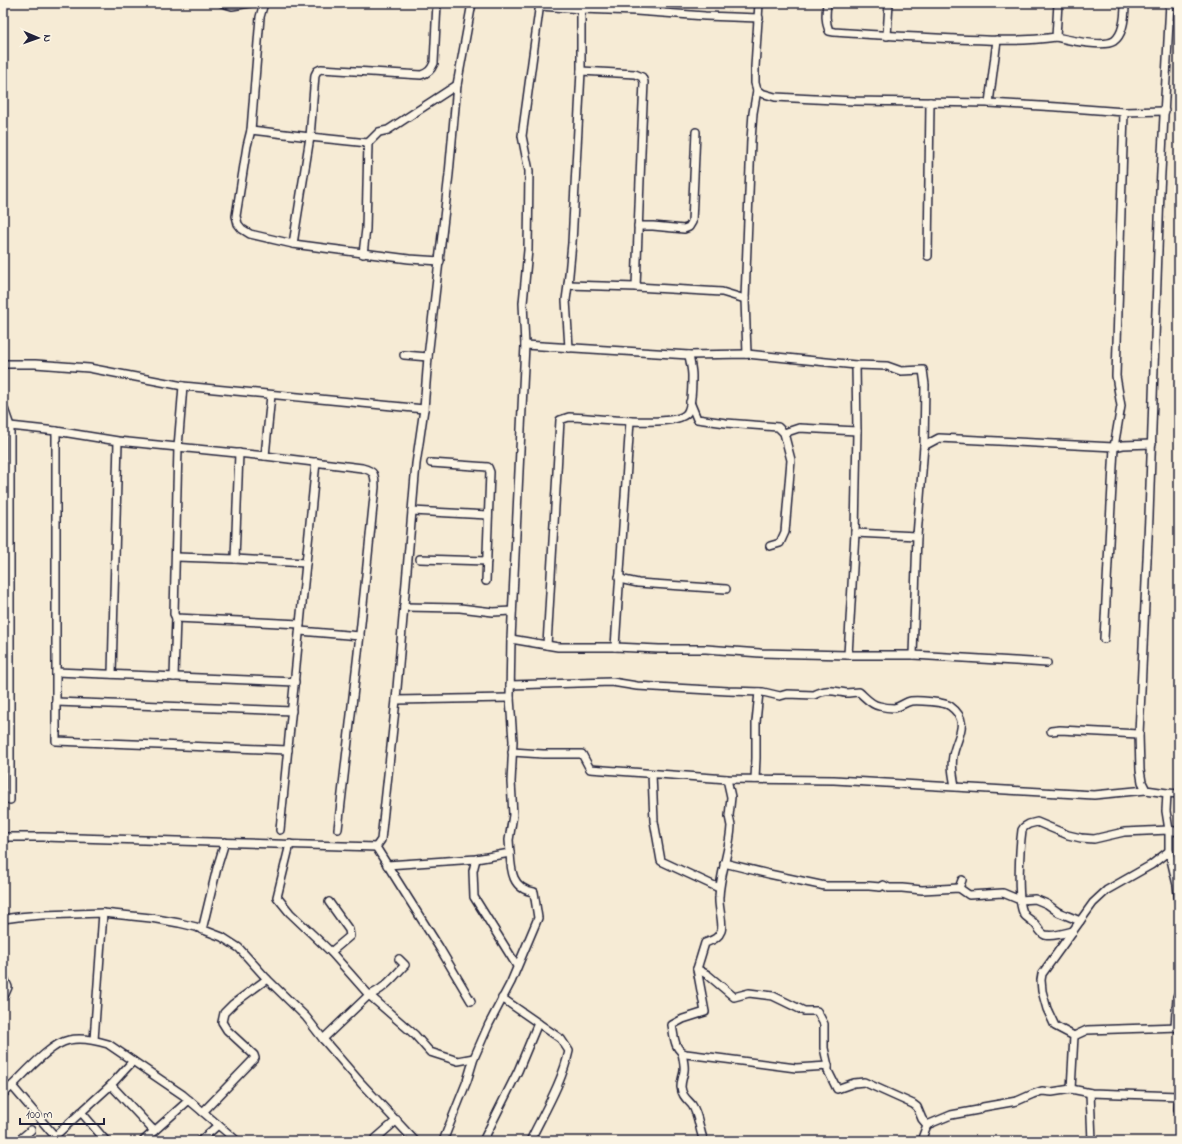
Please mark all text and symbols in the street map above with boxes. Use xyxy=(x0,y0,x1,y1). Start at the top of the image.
north arrow xyxy=(18,18,58,58)
text: N xyxy=(39,34,55,42)
scale bar xyxy=(20,1100,104,1126)
text: 100 m xyxy=(26,1106,53,1124)

